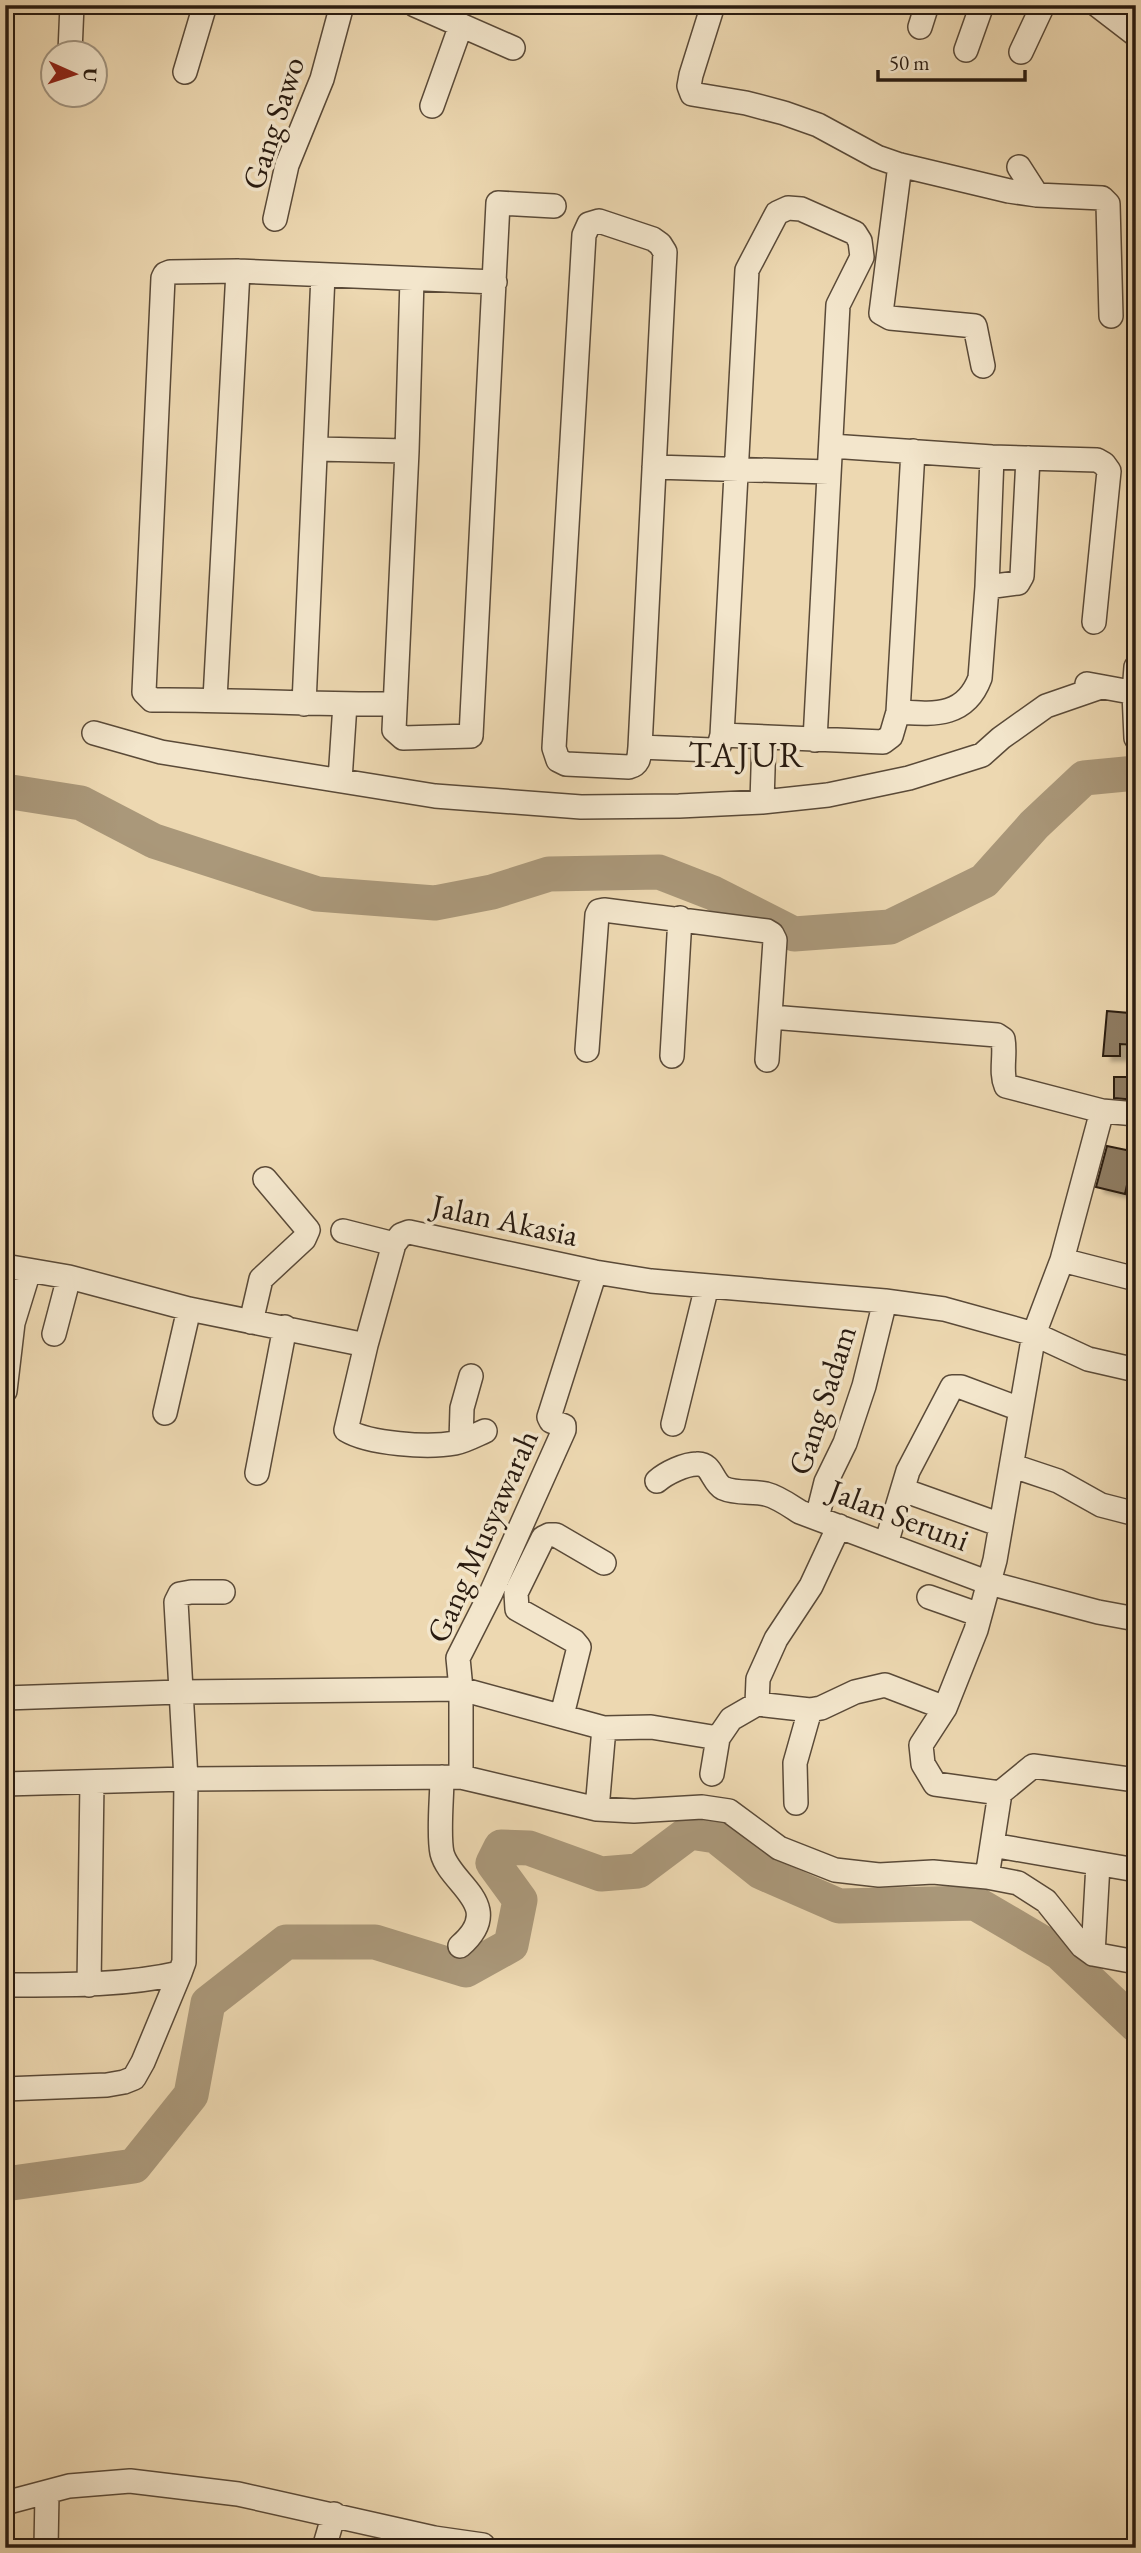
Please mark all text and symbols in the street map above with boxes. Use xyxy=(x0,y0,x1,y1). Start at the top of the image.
north arrow xyxy=(38,38,108,108)
scale bar xyxy=(878,38,1026,82)
text: 50 m xyxy=(889,49,930,76)
street label: Gang Sawo xyxy=(232,51,314,195)
text: U xyxy=(78,67,103,83)
district label: TAJUR xyxy=(688,732,806,777)
street label: Jalan Akasia xyxy=(425,1183,582,1256)
street label: Gang Sadam xyxy=(778,1320,866,1480)
street label: Gang Musyawarah xyxy=(416,1423,548,1649)
street label: Jalan Seruni xyxy=(820,1468,975,1561)

